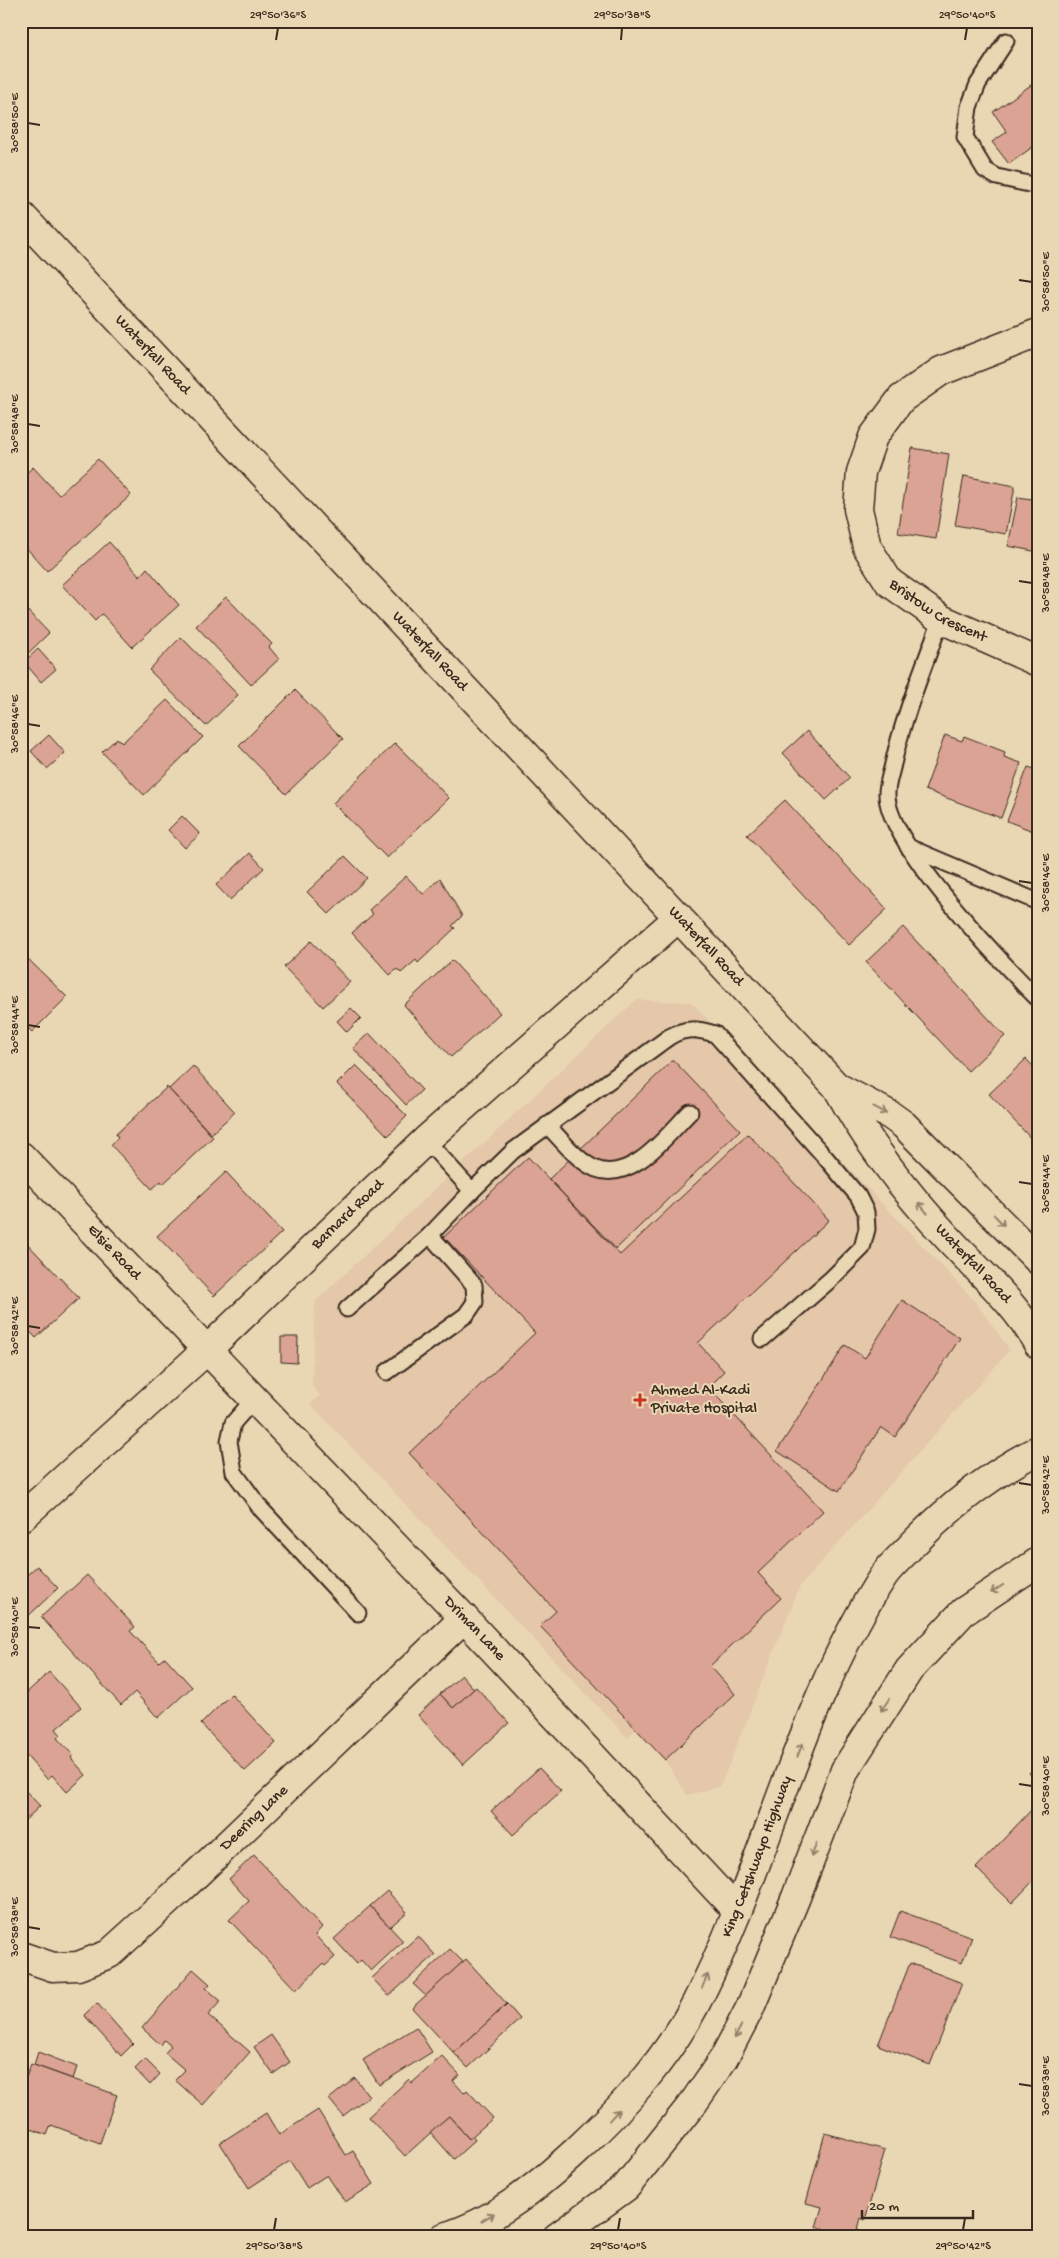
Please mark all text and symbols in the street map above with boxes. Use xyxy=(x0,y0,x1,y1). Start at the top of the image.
text: 29°50'36"S xyxy=(250,9,307,23)
text: 29°50'38"S xyxy=(594,9,651,23)
text: 29°50'40"S xyxy=(939,9,996,23)
text: 30°58'50"E xyxy=(9,93,23,154)
text: 30°58'50"E xyxy=(1040,252,1054,313)
street label: Waterfall Road xyxy=(110,311,195,400)
text: 30°58'48"E xyxy=(9,394,23,455)
text: 30°58'48"E xyxy=(1040,553,1054,614)
street label: Bristow Crescent xyxy=(884,575,991,648)
street label: Waterfall Road xyxy=(388,608,473,697)
text: 30°58'46"E xyxy=(9,694,23,754)
text: 30°58'46"E xyxy=(1040,853,1054,913)
street label: Waterfall Road xyxy=(664,903,749,992)
text: 30°58'44"E xyxy=(9,995,23,1055)
one-way arrow xyxy=(872,1106,887,1115)
text: 30°58'44"E xyxy=(1040,1154,1054,1214)
street label: Barnard Road xyxy=(307,1175,389,1255)
one-way arrow xyxy=(917,1202,928,1215)
one-way arrow xyxy=(993,1214,1005,1226)
street label: Waterfall Road xyxy=(930,1220,1016,1309)
street label: Elsie Road xyxy=(83,1221,146,1286)
text: 30°58'42"E xyxy=(9,1296,23,1356)
place label: Ahmed Al-Kadi Private Hospital xyxy=(650,1382,757,1419)
marker: Ahmed Al-Kadi Private Hospital xyxy=(633,1393,647,1407)
text: 30°58'42"E xyxy=(1040,1455,1054,1515)
one-way arrow xyxy=(991,1584,1005,1594)
street label: Driman Lane xyxy=(438,1592,510,1666)
text: 30°58'40"E xyxy=(9,1597,23,1658)
one-way arrow xyxy=(880,1697,890,1711)
one-way arrow xyxy=(796,1743,805,1758)
text: 30°58'40"E xyxy=(1040,1756,1054,1817)
street label: King Cetshwayo Highway xyxy=(718,1773,797,1941)
street label: Deering Lane xyxy=(216,1781,293,1856)
one-way arrow xyxy=(809,1842,819,1857)
text: 30°58'38"E xyxy=(9,1897,23,1958)
one-way arrow xyxy=(701,1974,711,1989)
one-way arrow xyxy=(733,2024,742,2039)
text: 30°58'38"E xyxy=(1040,2056,1054,2117)
one-way arrow xyxy=(608,2108,620,2121)
scale bar xyxy=(862,2188,973,2220)
text: 20 m xyxy=(869,2198,899,2216)
one-way arrow xyxy=(481,2211,495,2221)
text: 29°50'38"S xyxy=(246,2240,303,2254)
text: 29°50'40"S xyxy=(590,2240,647,2254)
text: 29°50'42"S xyxy=(935,2240,991,2254)

